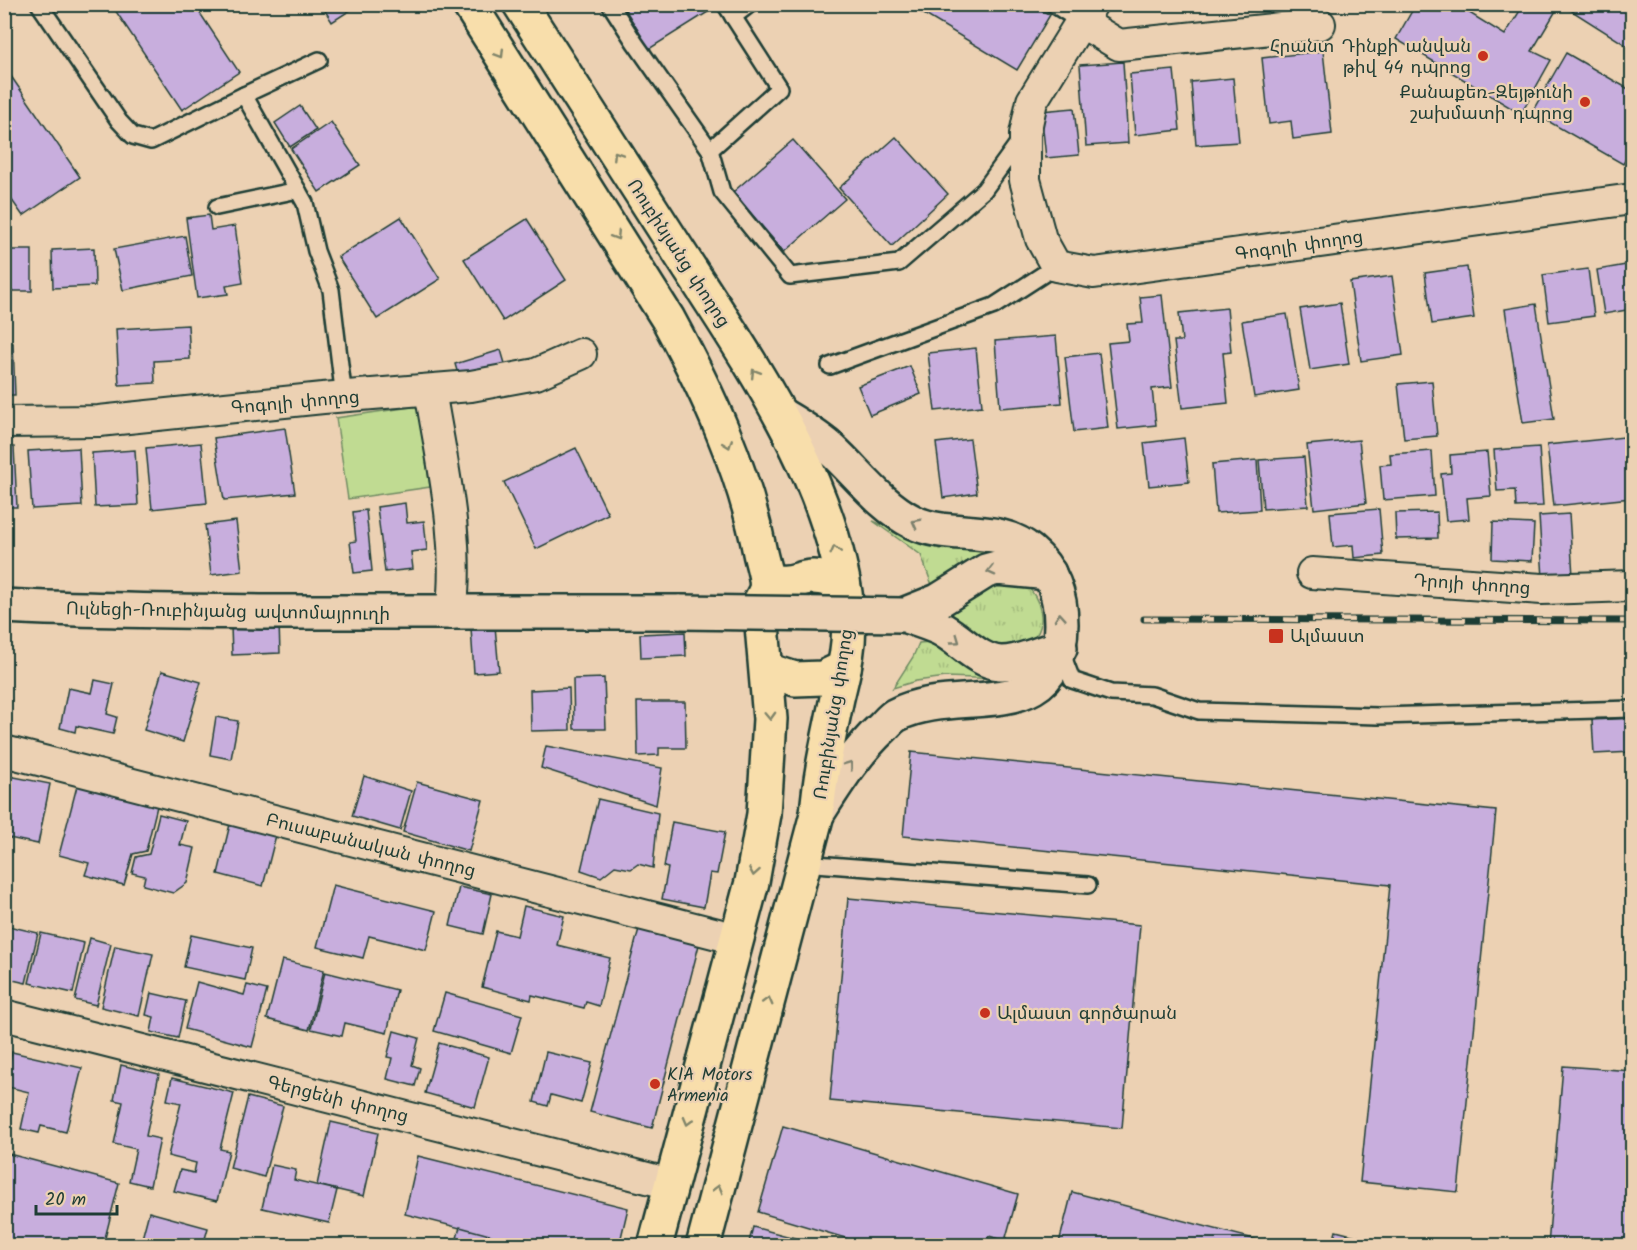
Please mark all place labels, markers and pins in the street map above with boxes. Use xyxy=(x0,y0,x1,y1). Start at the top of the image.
place label: Հրանտ Դինքի անվան թիվ 44 դպրոց xyxy=(1270,33,1471,83)
marker: Հրանտ Դինքի անվան թիվ 44 դպրոց xyxy=(1476,49,1490,63)
place label: Քանաքեռ-Զեյթունի շախմատի դպրոց xyxy=(1400,79,1573,129)
marker: Քանաքեռ-Զեյթունի շախմատի դպրոց xyxy=(1578,95,1592,109)
place label: Ալմաստ xyxy=(1290,623,1365,652)
marker: Ալմաստ xyxy=(1267,627,1285,645)
place label: Ալմաստ գործարան xyxy=(997,1000,1177,1029)
marker: Ալմաստ գործարան xyxy=(978,1006,992,1020)
place label: KIA Motors Armenia xyxy=(667,1061,753,1111)
marker: KIA Motors Armenia xyxy=(648,1077,662,1091)

